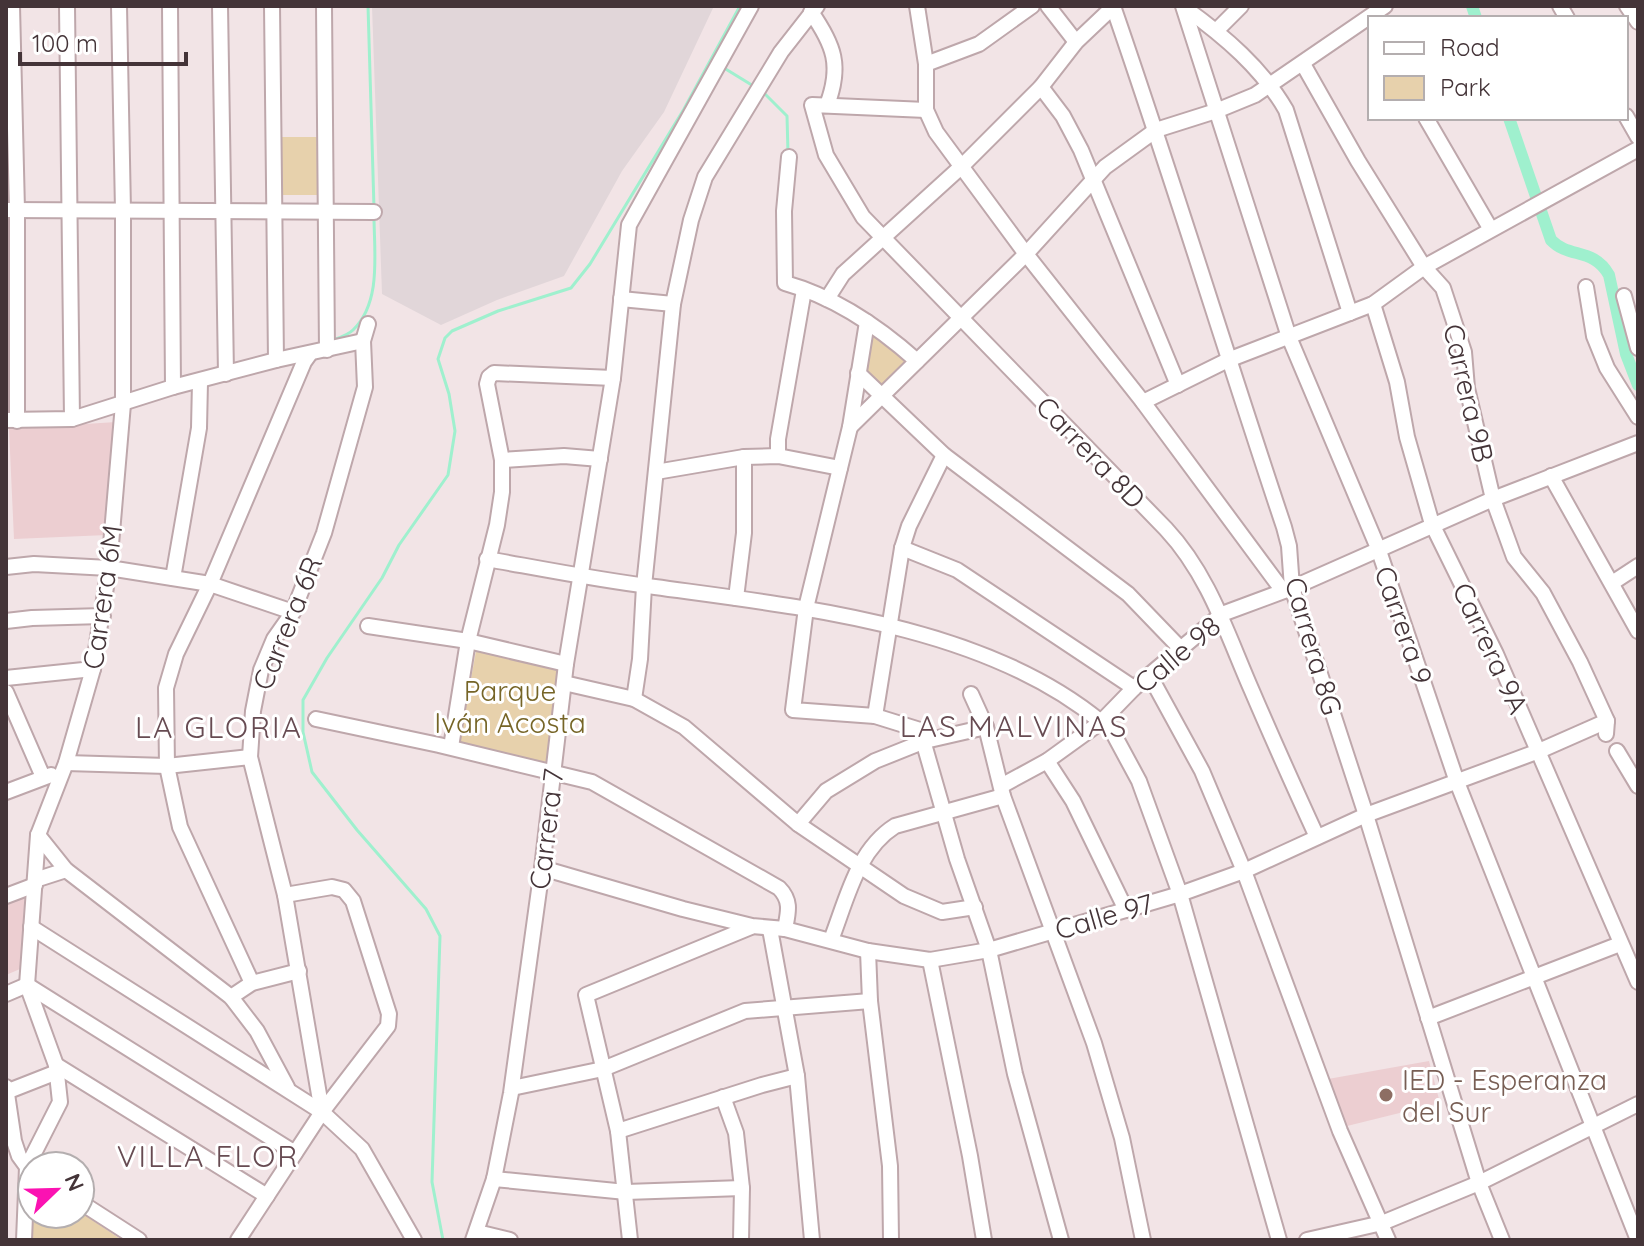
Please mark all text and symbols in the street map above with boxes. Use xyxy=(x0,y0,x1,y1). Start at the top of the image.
scale bar xyxy=(20,16,186,66)
legend xyxy=(1368,16,1628,120)
text: 100 m xyxy=(32,28,98,58)
text: Road xyxy=(1440,32,1500,62)
text: Park xyxy=(1440,72,1491,102)
street label: Carrera 9B xyxy=(1436,320,1502,466)
street label: Carrera 8D xyxy=(1029,389,1153,515)
street label: Carrera 6M xyxy=(75,523,129,671)
street label: Carrera 6R xyxy=(244,551,330,695)
street label: Carrera 9 xyxy=(1367,561,1441,689)
street label: Carrera 8G xyxy=(1278,573,1350,719)
street label: Carrera 9A xyxy=(1445,577,1537,719)
street label: Calle 98 xyxy=(1127,608,1227,700)
park label: Parque Iván Acosta xyxy=(434,673,586,740)
district label: LAS MALVINAS xyxy=(900,707,1128,745)
district label: LA GLORIA xyxy=(135,708,303,746)
street label: Carrera 7 xyxy=(521,767,571,891)
street label: Calle 97 xyxy=(1051,885,1157,947)
place label: IED - Esperanza del Sur xyxy=(1402,1062,1607,1129)
marker: IED - Esperanza del Sur xyxy=(1377,1086,1395,1104)
district label: VILLA FLOR xyxy=(117,1137,299,1175)
north arrow xyxy=(16,1150,96,1230)
text: N xyxy=(58,1169,90,1195)

